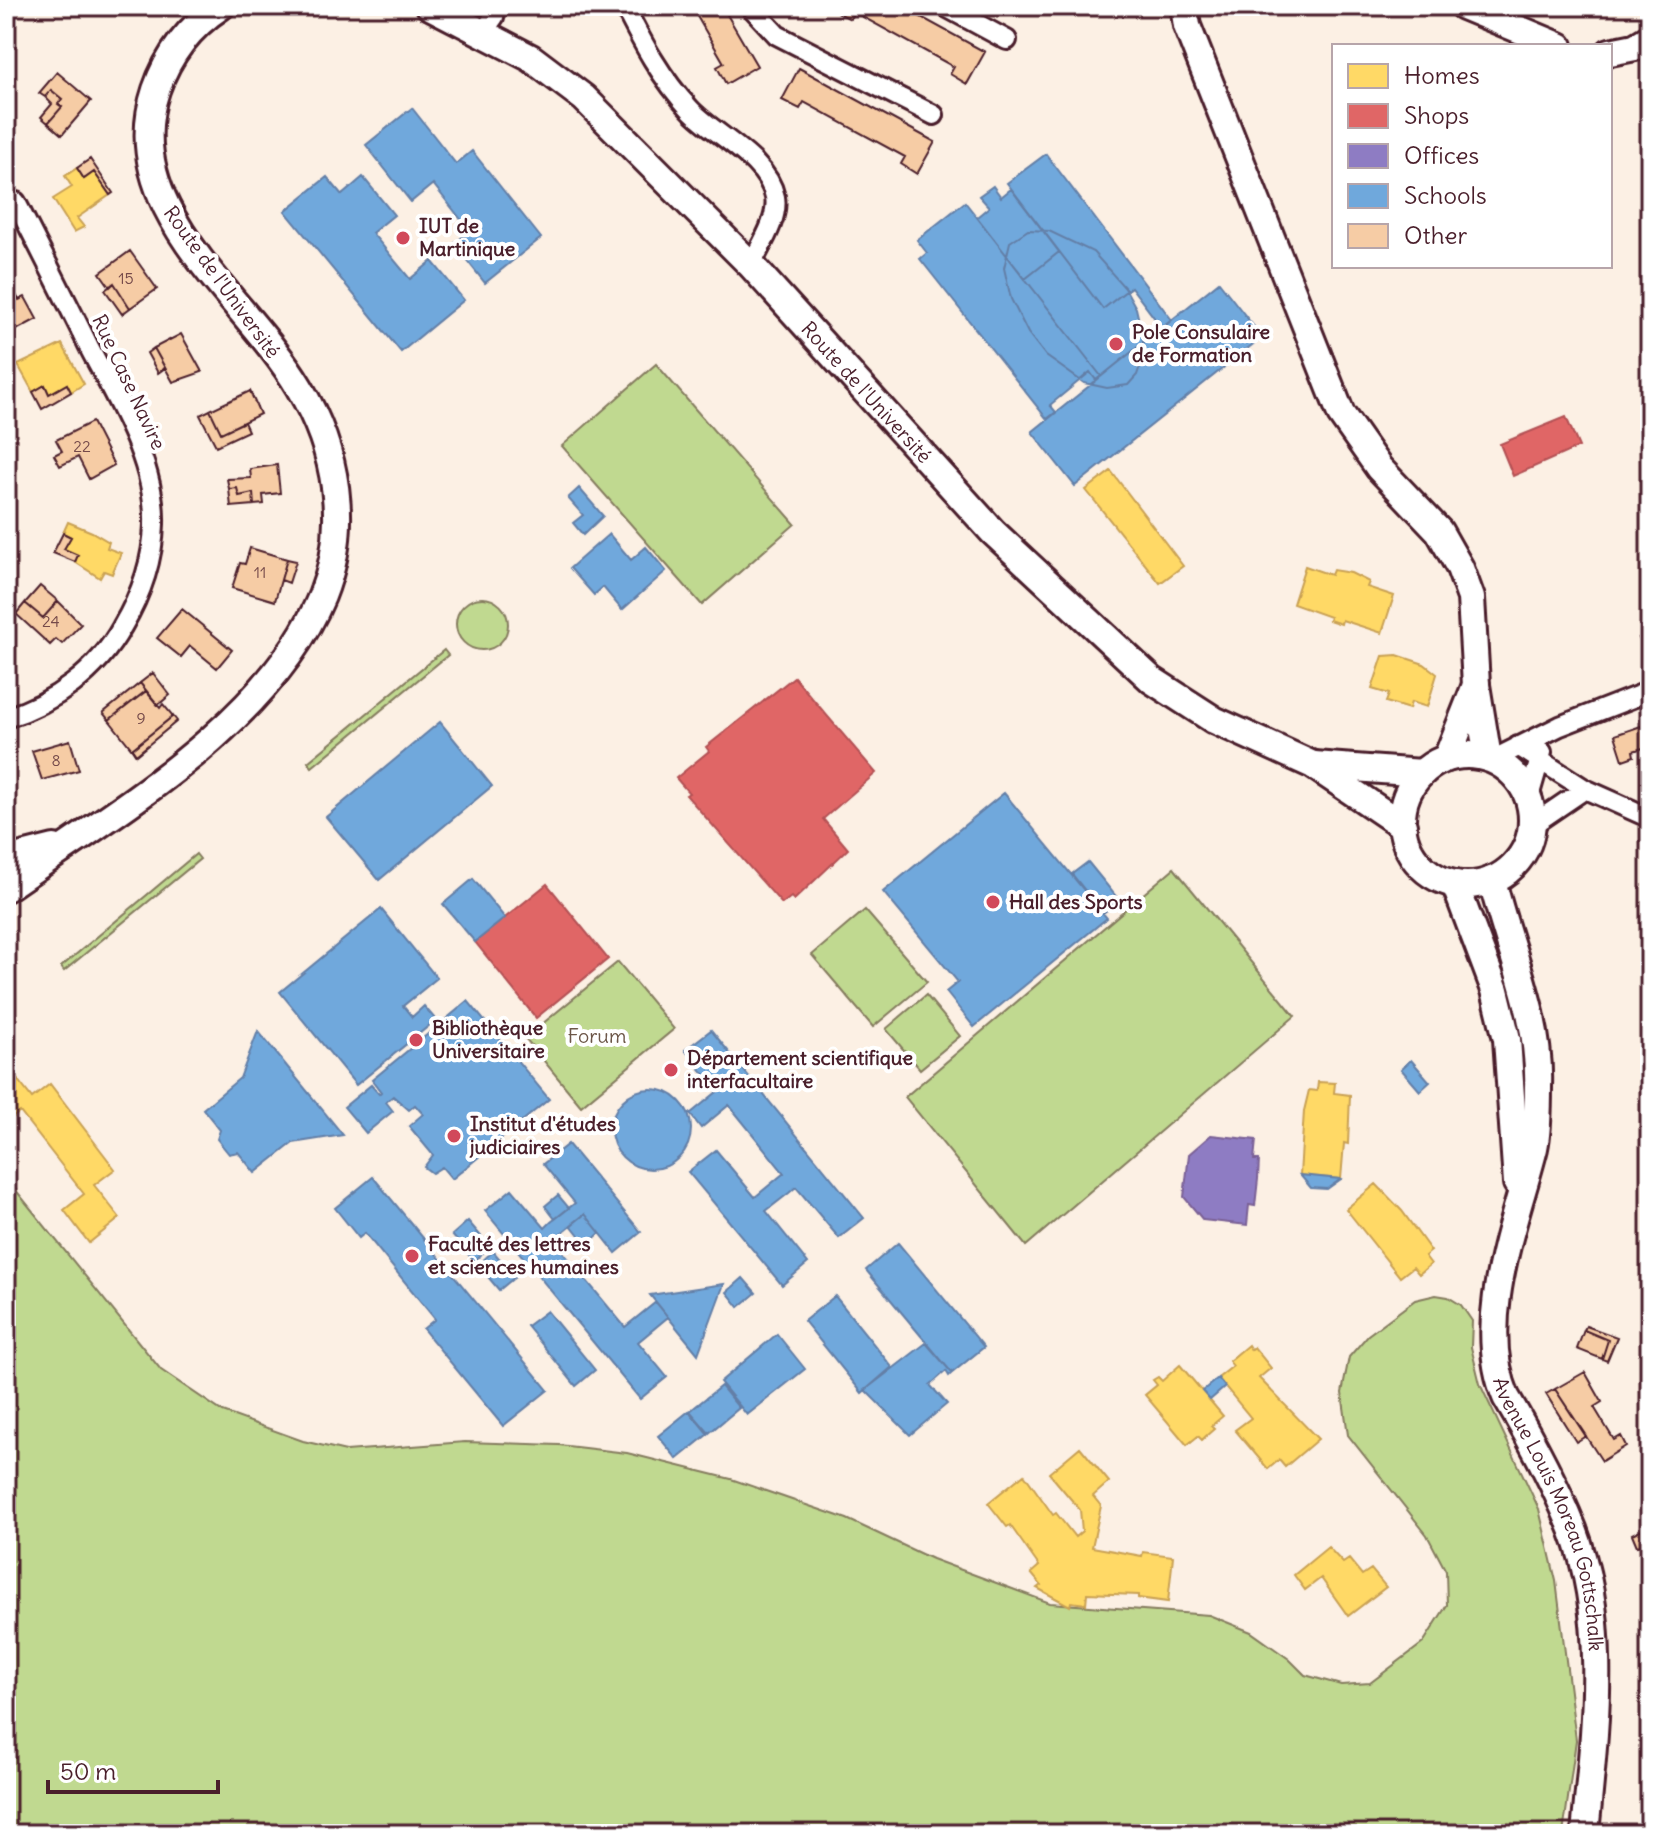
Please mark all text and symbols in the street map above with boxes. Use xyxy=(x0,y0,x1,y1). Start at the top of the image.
legend xyxy=(1332,44,1612,268)
text: Homes xyxy=(1404,60,1480,90)
text: Shops xyxy=(1404,100,1469,130)
text: Offices xyxy=(1404,140,1479,170)
text: Schools xyxy=(1404,180,1487,210)
street label: Route de l'Université xyxy=(159,201,286,363)
place label: IUT de Martinique xyxy=(419,213,516,261)
text: Other xyxy=(1404,220,1467,250)
marker: IUT de Martinique xyxy=(394,229,412,247)
house number: 15 xyxy=(118,268,134,288)
street label: Rue Case Navire xyxy=(87,310,172,453)
street label: Route de l'Université xyxy=(796,316,937,468)
place label: Pole Consulaire de Formation xyxy=(1132,319,1270,367)
marker: Pole Consulaire de Formation xyxy=(1107,335,1125,353)
house number: 22 xyxy=(73,436,91,456)
house number: 11 xyxy=(254,562,266,582)
house number: 24 xyxy=(42,611,60,631)
house number: 9 xyxy=(136,708,146,728)
house number: 8 xyxy=(51,750,61,770)
place label: Hall des Sports xyxy=(1009,889,1143,914)
marker: Hall des Sports xyxy=(984,893,1002,911)
place label: Bibliothèque Universitaire xyxy=(432,1015,545,1063)
park label: Forum xyxy=(567,1023,627,1048)
marker: Bibliothèque Universitaire xyxy=(407,1031,425,1049)
place label: Département scientifique interfacultaire xyxy=(687,1045,913,1093)
marker: Département scientifique interfacultaire xyxy=(662,1061,680,1079)
place label: Institut d'études judiciaires xyxy=(469,1111,616,1159)
marker: Institut d'études judiciaires xyxy=(445,1127,463,1145)
place label: Faculté des lettres et sciences humaines xyxy=(428,1231,619,1279)
marker: Faculté des lettres et sciences humaines xyxy=(403,1247,421,1265)
street label: Avenue Louis Moreau Gottschalk xyxy=(1488,1374,1609,1652)
scale bar xyxy=(48,1744,218,1794)
text: 50 m xyxy=(60,1756,116,1786)

